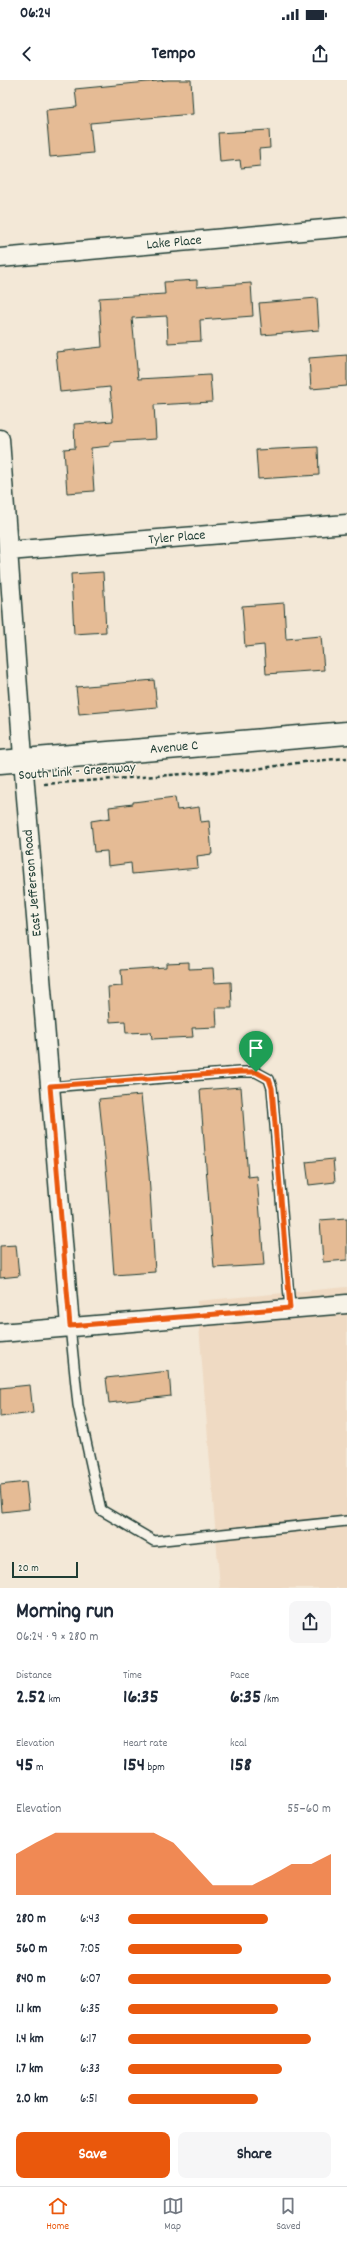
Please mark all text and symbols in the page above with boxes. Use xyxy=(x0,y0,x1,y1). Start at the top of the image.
text: 06:24 xyxy=(20,3,51,25)
text: Tempo xyxy=(152,42,195,67)
icon: back xyxy=(16,43,38,65)
icon: share xyxy=(309,43,331,65)
street label: Lake Place xyxy=(146,231,202,255)
street label: Tyler Place xyxy=(148,526,206,550)
street label: Avenue C xyxy=(149,736,199,760)
street label: South Link - Greenway xyxy=(18,758,136,786)
street label: East Jefferson Road xyxy=(18,829,48,937)
pin xyxy=(239,1031,273,1072)
icon: arrive xyxy=(245,1037,267,1059)
scale bar xyxy=(12,1560,78,1579)
text: 20 m xyxy=(18,1561,39,1577)
text: Morning run xyxy=(16,1597,114,1628)
button: share xyxy=(289,1601,331,1643)
text: 06:24 · 9 × 280 m xyxy=(16,1628,99,1647)
text: Distance xyxy=(16,1668,52,1684)
text: Time xyxy=(123,1668,142,1684)
text: Pace xyxy=(230,1668,249,1684)
text: 2.52 xyxy=(16,1684,46,1712)
text: 16:35 xyxy=(123,1684,159,1712)
text: 6:35 xyxy=(230,1684,261,1712)
text: km xyxy=(46,1692,61,1708)
text: /km xyxy=(261,1692,279,1708)
text: Elevation xyxy=(16,1736,54,1752)
text: Heart rate xyxy=(123,1736,167,1752)
text: kcal xyxy=(230,1736,247,1752)
text: 45 xyxy=(16,1752,34,1780)
text: 154 xyxy=(123,1752,145,1780)
text: 158 xyxy=(230,1752,252,1780)
text: m xyxy=(34,1760,44,1776)
text: bpm xyxy=(145,1760,165,1776)
text: Elevation xyxy=(16,1800,61,1819)
text: 55–60 m xyxy=(287,1800,331,1819)
text: 280 m xyxy=(16,1910,46,1929)
text: 6:43 xyxy=(80,1910,100,1929)
text: 560 m xyxy=(16,1940,47,1959)
text: 7:05 xyxy=(80,1940,100,1959)
text: 840 m xyxy=(16,1970,46,1989)
text: 6:07 xyxy=(80,1970,101,1989)
text: 1.1 km xyxy=(16,2000,41,2019)
text: 6:35 xyxy=(80,2000,100,2019)
text: 1.4 km xyxy=(16,2030,44,2049)
text: 6:17 xyxy=(80,2030,96,2049)
text: 1.7 km xyxy=(16,2060,43,2079)
text: 6:33 xyxy=(80,2060,100,2079)
text: 2.0 km xyxy=(16,2090,48,2109)
text: 6:51 xyxy=(80,2090,97,2109)
button: Save xyxy=(16,2132,170,2178)
button: Share xyxy=(178,2132,331,2178)
tab: Home xyxy=(46,2195,69,2235)
tab: Map xyxy=(162,2195,184,2235)
tab: Saved xyxy=(276,2195,301,2235)

